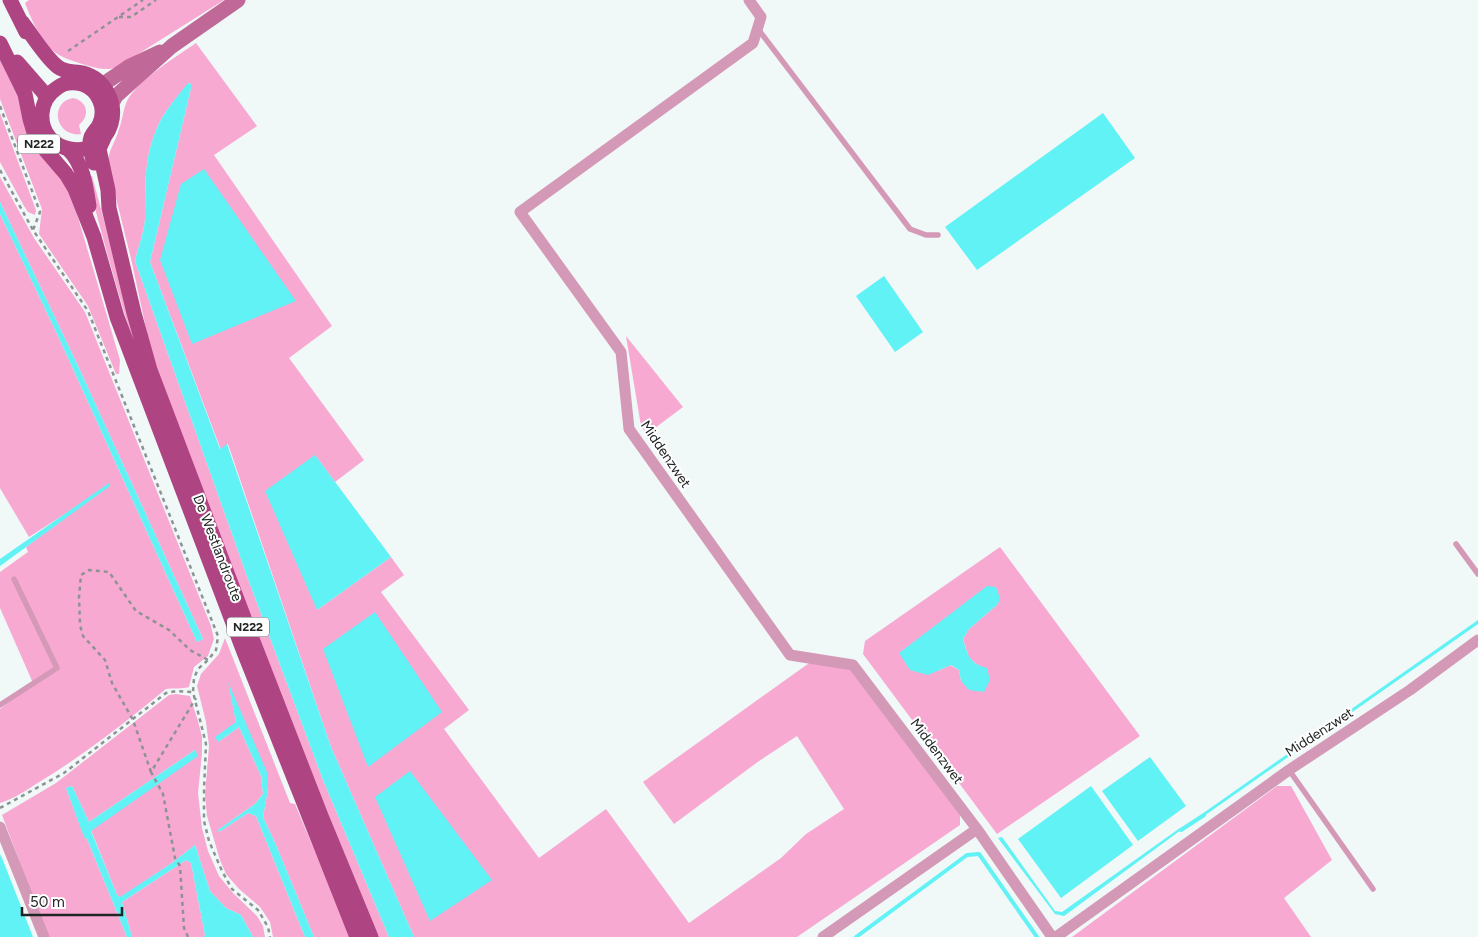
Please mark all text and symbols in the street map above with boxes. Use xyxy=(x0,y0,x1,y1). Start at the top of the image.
road number: N222 xyxy=(18,134,60,154)
street label: Middenzwet xyxy=(637,417,694,491)
street label: De Westlandroute xyxy=(189,492,246,604)
road number: N222 xyxy=(227,618,269,636)
street label: Middenzwet xyxy=(1282,704,1356,761)
street label: Middenzwet xyxy=(906,715,967,787)
scale bar xyxy=(22,884,122,916)
text: 50 m xyxy=(30,893,65,911)

